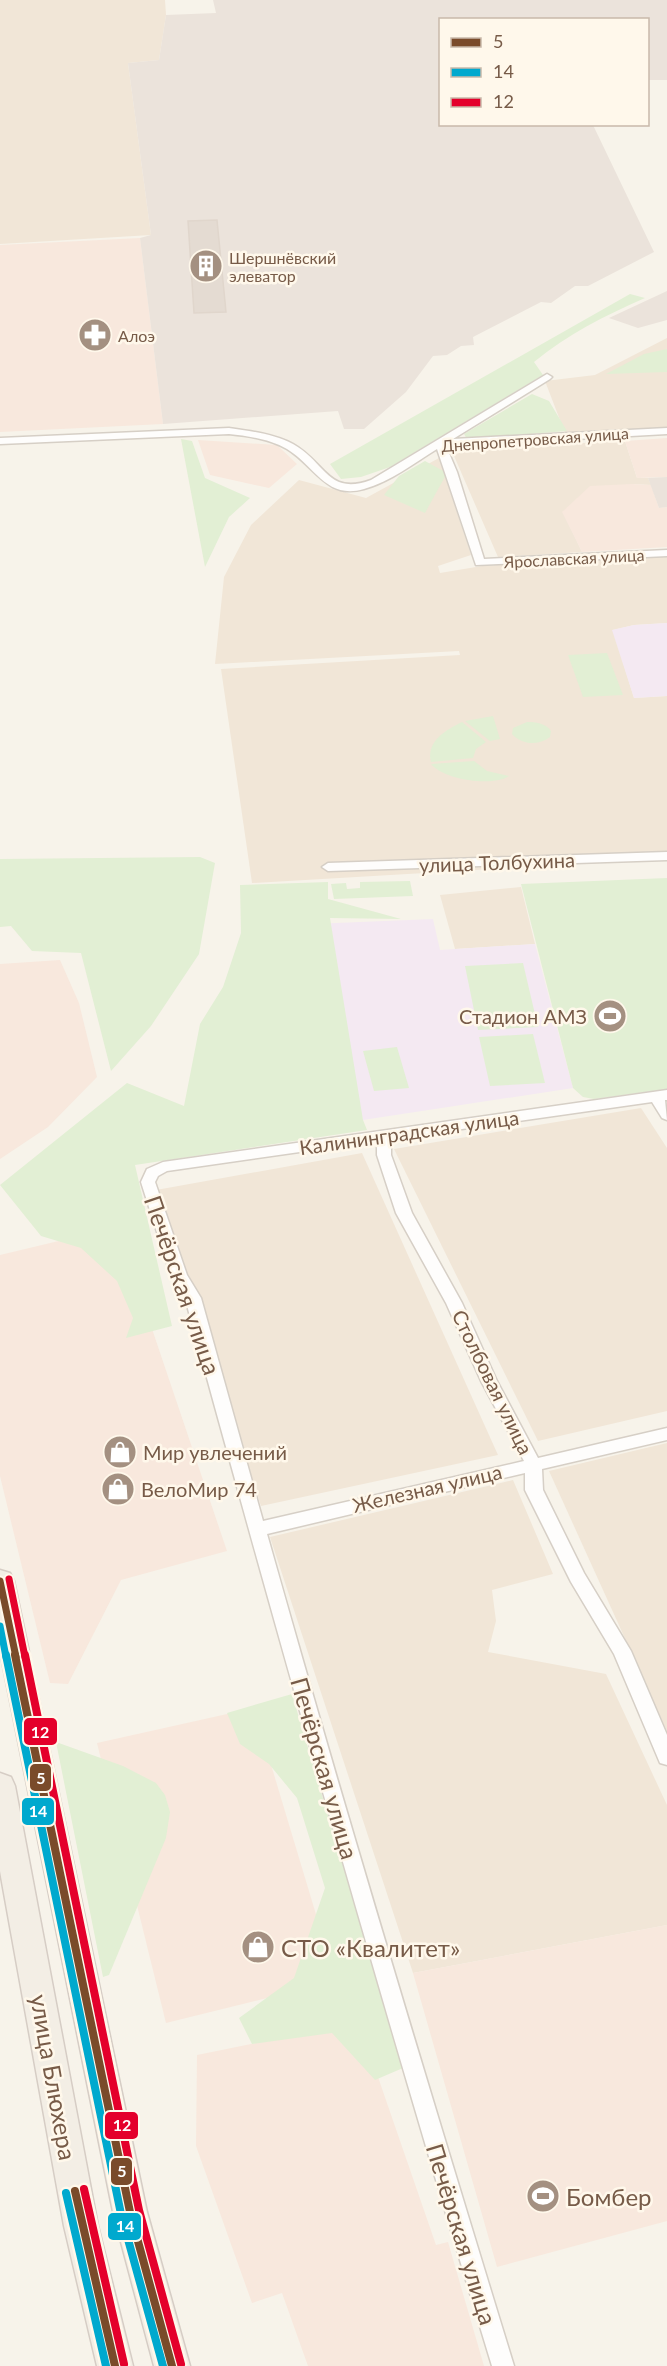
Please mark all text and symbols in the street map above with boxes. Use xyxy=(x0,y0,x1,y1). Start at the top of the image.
legend xyxy=(439,18,649,126)
text: 5 xyxy=(493,30,503,52)
text: 14 xyxy=(493,60,514,82)
text: 12 xyxy=(493,90,514,112)
building icon: Шершнёвский элеватор xyxy=(188,248,224,284)
place label: Шершнёвский элеватор xyxy=(229,248,336,285)
pharmacy icon: Алоэ xyxy=(77,317,113,353)
place label: Алоэ xyxy=(118,326,155,345)
street label: Днепропетровская улица xyxy=(441,423,629,455)
street label: Ярославская улица xyxy=(502,545,645,571)
street label: улица Толбухина xyxy=(419,847,575,877)
sports icon: Стадион АМЗ xyxy=(592,998,628,1034)
place label: Стадион АМЗ xyxy=(459,1004,587,1028)
street label: Калининградская улица xyxy=(298,1105,520,1159)
street label: Печёрская улица xyxy=(139,1192,227,1378)
street label: Столбовая улица xyxy=(448,1306,538,1458)
shop icon: Мир увлечений xyxy=(102,1434,138,1470)
place label: Мир увлечений xyxy=(143,1440,287,1464)
street label: Железная улица xyxy=(350,1459,504,1517)
shop icon: ВелоМир 74 xyxy=(100,1471,136,1507)
place label: ВелоМир 74 xyxy=(141,1477,257,1501)
street label: Печёрская улица xyxy=(285,1674,365,1862)
line badge: 12 xyxy=(23,1717,58,1746)
text: 12 xyxy=(31,1722,49,1741)
line badge: 5 xyxy=(29,1763,52,1792)
text: 5 xyxy=(36,1768,46,1787)
line badge: 14 xyxy=(21,1797,55,1826)
text: 14 xyxy=(29,1801,47,1820)
shop icon: СТО «Квалитет» xyxy=(240,1929,276,1965)
place label: СТО «Квалитет» xyxy=(281,1933,460,1962)
street label: улица Блюхера xyxy=(25,1992,83,2162)
line badge: 12 xyxy=(104,2111,139,2140)
text: 12 xyxy=(113,2115,131,2134)
street label: Печёрская улица xyxy=(421,2140,503,2328)
line badge: 5 xyxy=(110,2157,133,2186)
text: 5 xyxy=(117,2161,127,2180)
sports icon: Бомбер xyxy=(525,2178,561,2214)
place label: Бомбер xyxy=(566,2182,652,2211)
line badge: 14 xyxy=(107,2212,142,2241)
text: 14 xyxy=(116,2216,134,2235)

